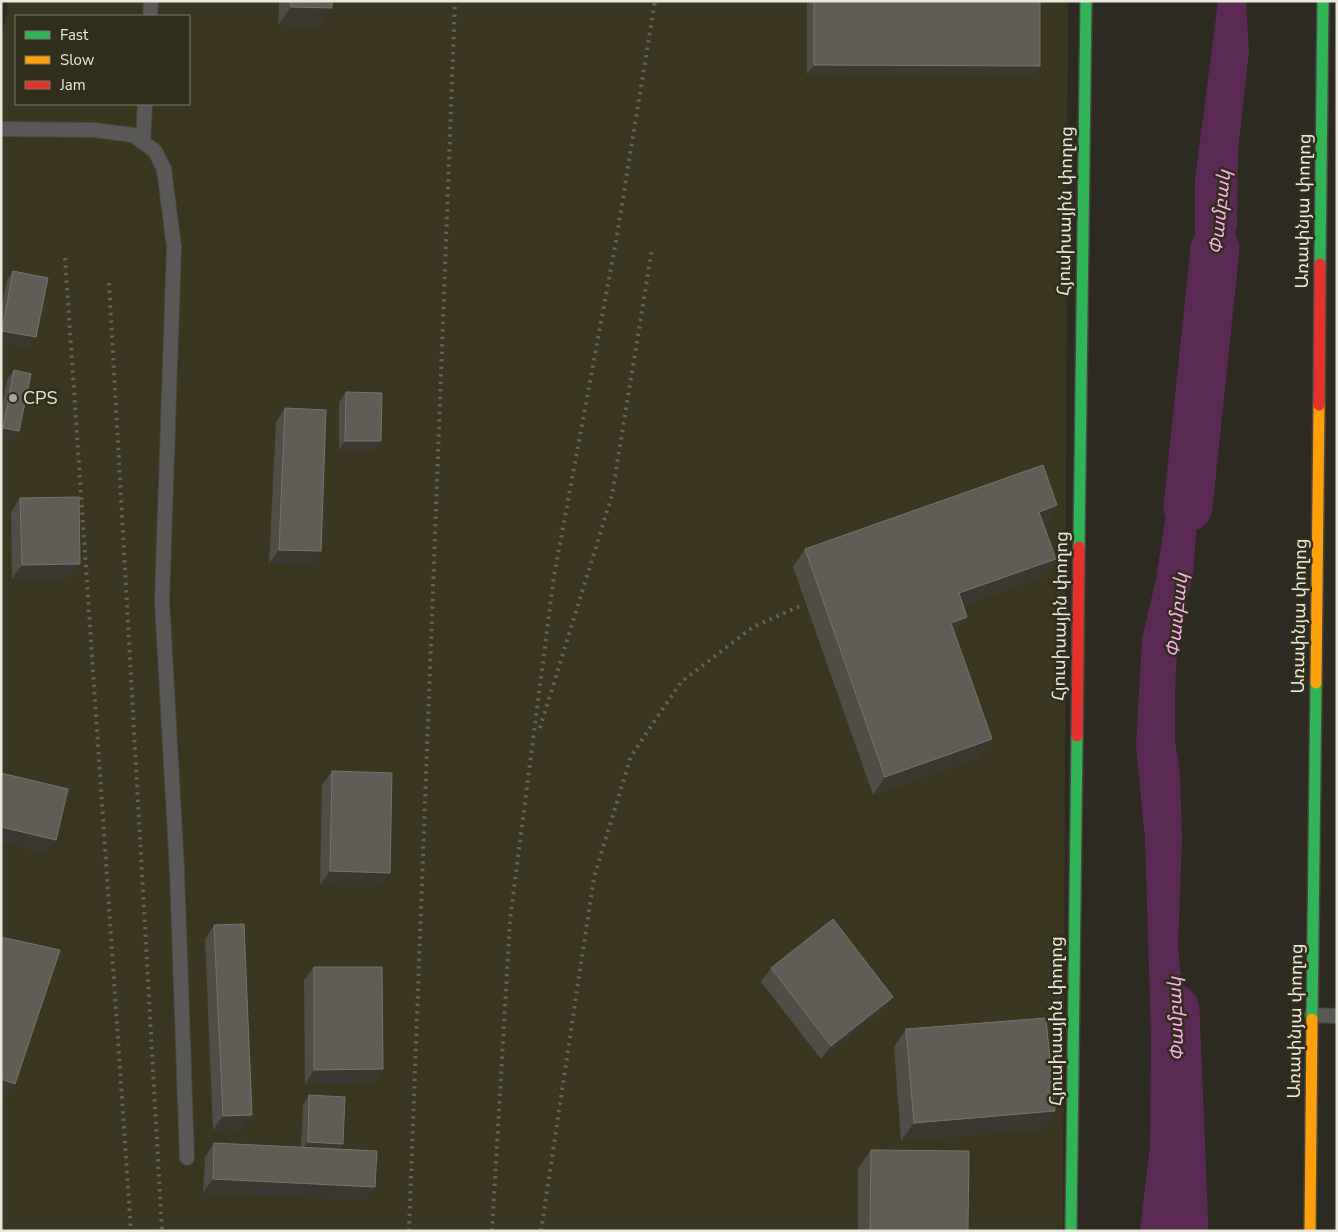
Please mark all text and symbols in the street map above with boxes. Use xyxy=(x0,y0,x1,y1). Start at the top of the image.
legend xyxy=(15,15,190,105)
text: Fast xyxy=(60,25,89,45)
text: Slow xyxy=(60,50,95,70)
text: Jam xyxy=(59,75,86,95)
street label: Հյուսիսային փողոց xyxy=(1052,126,1078,296)
street label: Առափնյա փողոց xyxy=(1290,133,1316,289)
water label: Փամբակ xyxy=(1203,167,1238,255)
place label: CPS xyxy=(23,386,58,410)
marker: CPS xyxy=(7,392,19,404)
street label: Հյուսիսային փողոց xyxy=(1047,531,1073,701)
street label: Առափնյա փողոց xyxy=(1286,538,1312,694)
water label: Փամբակ xyxy=(1160,570,1195,658)
street label: Հյուսիսային փողոց xyxy=(1044,936,1068,1106)
street label: Առափնյա փողոց xyxy=(1282,943,1308,1099)
water label: Փամբակ xyxy=(1161,975,1190,1062)

